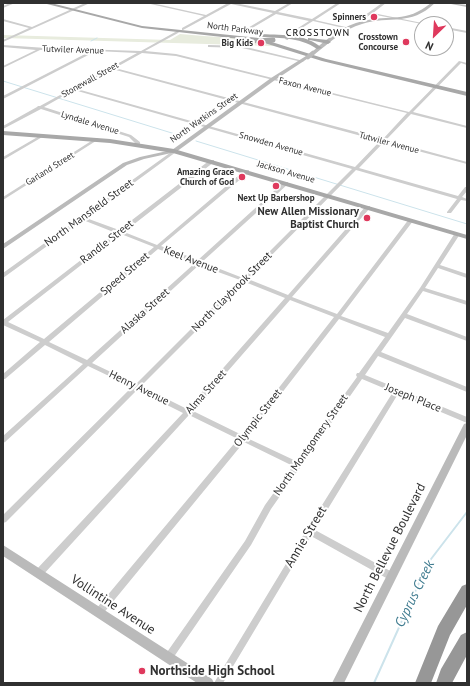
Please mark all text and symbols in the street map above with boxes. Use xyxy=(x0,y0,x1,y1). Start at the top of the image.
place label: Spinners xyxy=(333,12,366,22)
marker: Spinners xyxy=(369,12,379,22)
north arrow xyxy=(414,16,454,56)
street label: North Parkway xyxy=(206,20,264,38)
district label: CROSSTOWN xyxy=(286,27,350,39)
place label: Crosstown Concourse xyxy=(358,32,398,53)
marker: Crosstown Concourse xyxy=(401,37,411,47)
place label: Big Kids xyxy=(222,38,253,48)
marker: Big Kids xyxy=(256,38,266,48)
text: N xyxy=(423,38,436,54)
street label: Tutwiler Avenue xyxy=(42,44,104,56)
street label: Stonewall Street xyxy=(60,60,120,100)
street label: Faxon Avenue xyxy=(278,75,332,99)
street label: North Watkins Street xyxy=(168,91,240,145)
street label: Lyndale Avenue xyxy=(60,109,120,137)
street label: Snowden Avenue xyxy=(238,130,304,158)
street label: Tutwiler Avenue xyxy=(358,130,420,156)
street label: Garland Street xyxy=(24,150,76,188)
street label: Jackson Avenue xyxy=(256,159,316,185)
place label: Amazing Grace Church of God xyxy=(177,167,234,188)
marker: Amazing Grace Church of God xyxy=(237,172,247,182)
street label: North Mansfield Street xyxy=(42,176,136,250)
marker: Next Up Barbershop xyxy=(271,181,281,191)
place label: Next Up Barbershop xyxy=(237,193,315,203)
place label: New Allen Missionary Baptist Church xyxy=(258,205,359,231)
marker: New Allen Missionary Baptist Church xyxy=(362,213,372,223)
street label: Randle Street xyxy=(78,217,136,267)
street label: Keel Avenue xyxy=(162,243,220,277)
street label: North Claybrook Street xyxy=(189,249,275,335)
street label: Speed Street xyxy=(98,250,152,298)
street label: Alaska Street xyxy=(118,286,172,336)
street label: Alma Street xyxy=(183,367,229,417)
street label: Henry Avenue xyxy=(107,368,171,408)
street label: Joseph Place xyxy=(383,381,443,415)
street label: Olympic Street xyxy=(231,386,285,450)
street label: North Montgomery Street xyxy=(271,392,351,498)
street label: North Bellevue Boulevard xyxy=(351,481,429,615)
street label: Annie Street xyxy=(282,504,330,570)
water label: Cyprus Creek xyxy=(392,558,438,630)
street label: Vollintine Avenue xyxy=(68,572,158,638)
place label: Northside High School xyxy=(150,663,275,679)
marker: Northside High School xyxy=(137,666,147,676)

